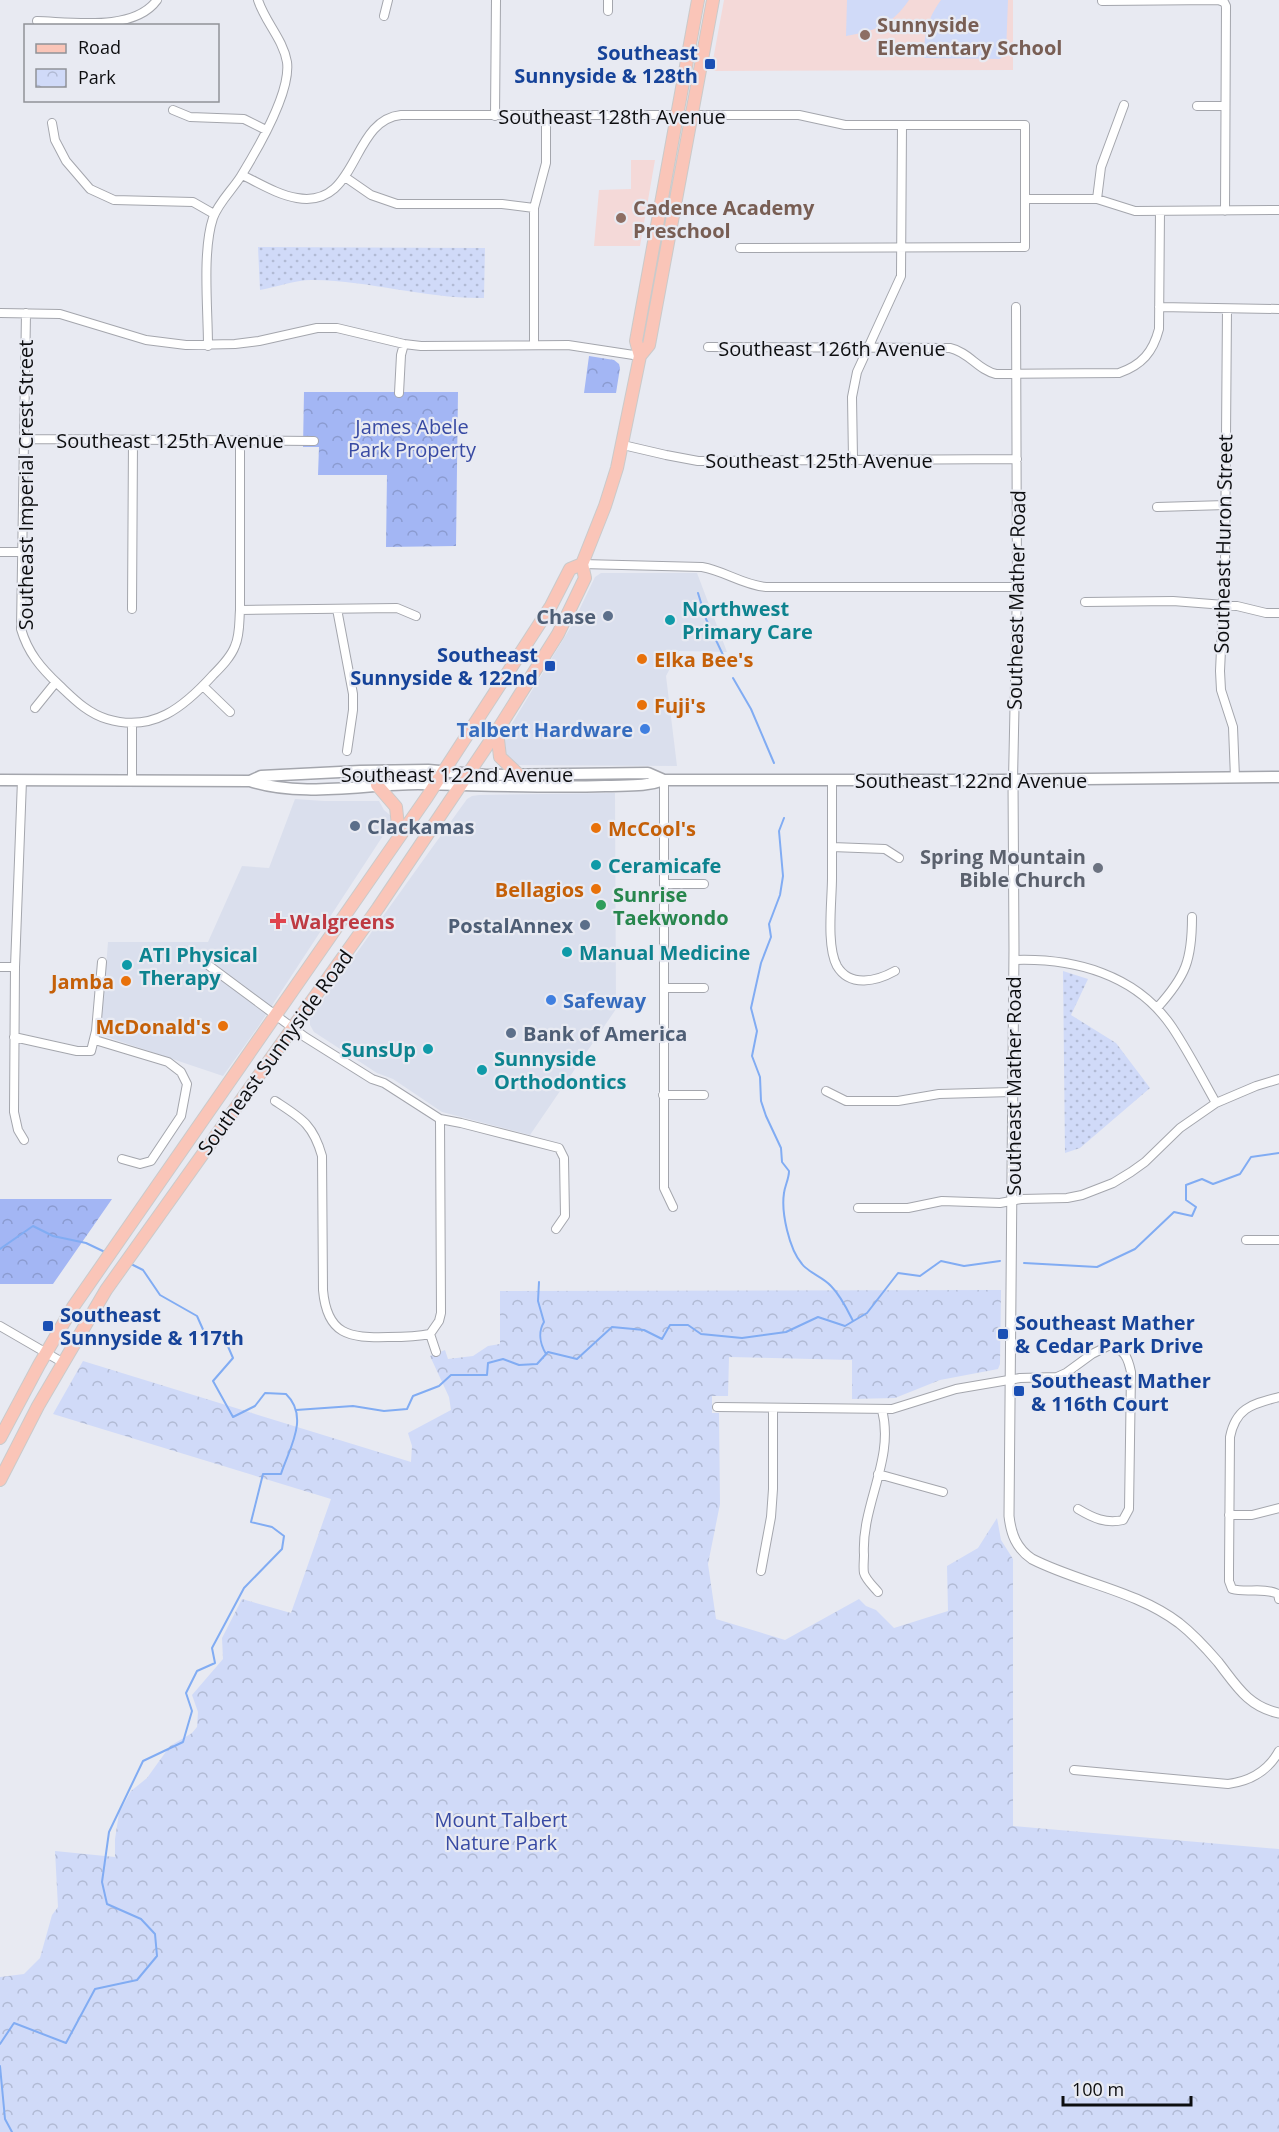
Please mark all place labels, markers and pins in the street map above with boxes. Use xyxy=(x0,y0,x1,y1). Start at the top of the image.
place label: Sunnyside Elementary School xyxy=(877,11,1062,61)
marker: Sunnyside Elementary School xyxy=(858,28,872,42)
place label: Southeast Sunnyside & 128th xyxy=(514,39,698,89)
marker: Southeast Sunnyside & 128th xyxy=(703,57,717,71)
place label: Cadence Academy Preschool xyxy=(633,194,815,244)
marker: Cadence Academy Preschool xyxy=(614,211,628,225)
place label: Northwest Primary Care xyxy=(682,595,813,645)
place label: Chase xyxy=(536,603,596,630)
marker: Chase xyxy=(601,609,615,623)
marker: Northwest Primary Care xyxy=(663,613,677,627)
place label: Southeast Sunnyside & 122nd xyxy=(350,641,538,691)
place label: Elka Bee's xyxy=(654,646,753,673)
marker: Elka Bee's xyxy=(635,652,649,666)
marker: Southeast Sunnyside & 122nd xyxy=(543,659,557,673)
place label: Fuji's xyxy=(654,692,706,719)
marker: Fuji's xyxy=(635,698,649,712)
place label: Talbert Hardware xyxy=(457,716,633,743)
marker: Talbert Hardware xyxy=(638,722,652,736)
place label: Clackamas xyxy=(367,813,474,840)
place label: McCool's xyxy=(608,815,696,842)
marker: Clackamas xyxy=(348,819,362,833)
marker: McCool's xyxy=(589,821,603,835)
place label: Spring Mountain Bible Church xyxy=(920,843,1086,893)
place label: Ceramicafe xyxy=(608,852,721,879)
marker: Ceramicafe xyxy=(589,858,603,872)
marker: Spring Mountain Bible Church xyxy=(1091,861,1105,875)
place label: Bellagios xyxy=(495,876,584,903)
place label: Sunrise Taekwondo xyxy=(613,881,729,931)
marker: Bellagios xyxy=(589,882,603,896)
marker: Sunrise Taekwondo xyxy=(594,898,608,912)
place label: Walgreens xyxy=(290,908,395,935)
place label: PostalAnnex xyxy=(448,912,573,939)
marker: Walgreens xyxy=(271,914,285,928)
marker: PostalAnnex xyxy=(578,918,592,932)
place label: Manual Medicine xyxy=(579,939,750,966)
place label: ATI Physical Therapy xyxy=(139,941,258,991)
marker: Manual Medicine xyxy=(560,945,574,959)
marker: ATI Physical Therapy xyxy=(120,958,134,972)
place label: Jamba xyxy=(49,968,114,995)
marker: Jamba xyxy=(119,974,133,988)
place label: Safeway xyxy=(563,987,647,1014)
marker: Safeway xyxy=(544,993,558,1007)
place label: McDonald's xyxy=(95,1013,211,1040)
marker: McDonald's xyxy=(216,1019,230,1033)
place label: Bank of America xyxy=(523,1020,687,1047)
marker: Bank of America xyxy=(504,1026,518,1040)
place label: SunsUp xyxy=(341,1036,416,1063)
marker: SunsUp xyxy=(421,1042,435,1056)
place label: Sunnyside Orthodontics xyxy=(494,1045,626,1095)
marker: Sunnyside Orthodontics xyxy=(475,1063,489,1077)
place label: Southeast Sunnyside & 117th xyxy=(60,1301,244,1351)
place label: Southeast Mather & Cedar Park Drive xyxy=(1015,1309,1203,1359)
marker: Southeast Sunnyside & 117th xyxy=(41,1319,55,1333)
marker: Southeast Mather & Cedar Park Drive xyxy=(996,1327,1010,1341)
place label: Southeast Mather & 116th Court xyxy=(1031,1367,1211,1417)
marker: Southeast Mather & 116th Court xyxy=(1012,1384,1026,1398)

